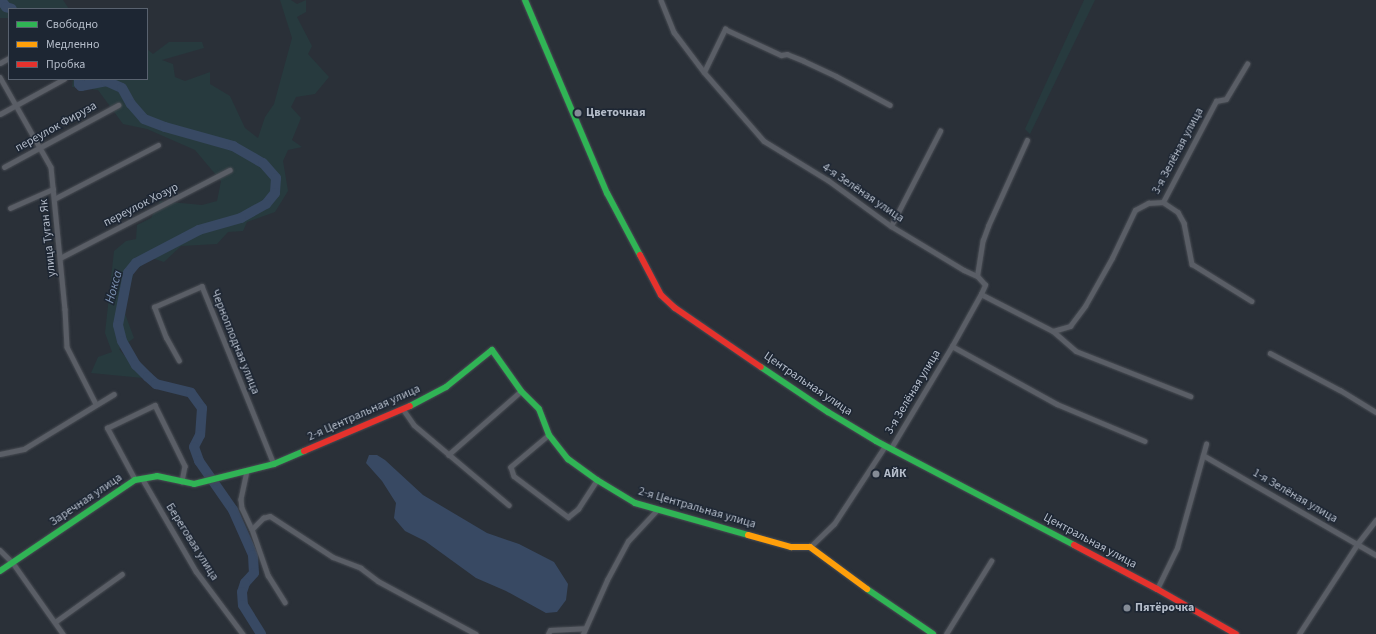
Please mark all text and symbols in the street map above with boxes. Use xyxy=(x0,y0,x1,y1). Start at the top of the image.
legend xyxy=(8,8,148,80)
text: Свободно xyxy=(46,16,98,33)
text: Медленно xyxy=(46,36,100,53)
text: Пробка xyxy=(46,56,85,73)
street label: переулок Фируза xyxy=(13,99,99,155)
street label: 3-я Зелёная улица xyxy=(1149,105,1207,197)
place label: Цветочная xyxy=(586,106,645,120)
marker: Цветочная xyxy=(573,108,583,118)
street label: 4-я Зелёная улица xyxy=(819,160,907,226)
street label: переулок Хозур xyxy=(101,180,181,230)
street label: улица Туган Як xyxy=(37,198,59,278)
water label: Нокса xyxy=(102,269,126,305)
street label: Черноплодная улица xyxy=(207,287,263,397)
street label: 3-я Зелёная улица xyxy=(882,347,944,437)
street label: Центральная улица xyxy=(761,349,855,419)
street label: 2-я Центральная улица xyxy=(305,382,423,444)
street label: 1-я Зелёная улица xyxy=(1250,466,1340,526)
place label: АЙК xyxy=(884,467,906,481)
marker: АЙК xyxy=(871,469,881,479)
street label: Заречная улица xyxy=(47,470,125,530)
street label: 2-я Центральная улица xyxy=(636,484,758,532)
street label: Береговая улица xyxy=(162,501,222,583)
street label: Центральная улица xyxy=(1041,510,1139,572)
place label: Пятёрочка xyxy=(1135,601,1194,615)
marker: Пятёрочка xyxy=(1122,603,1132,613)

